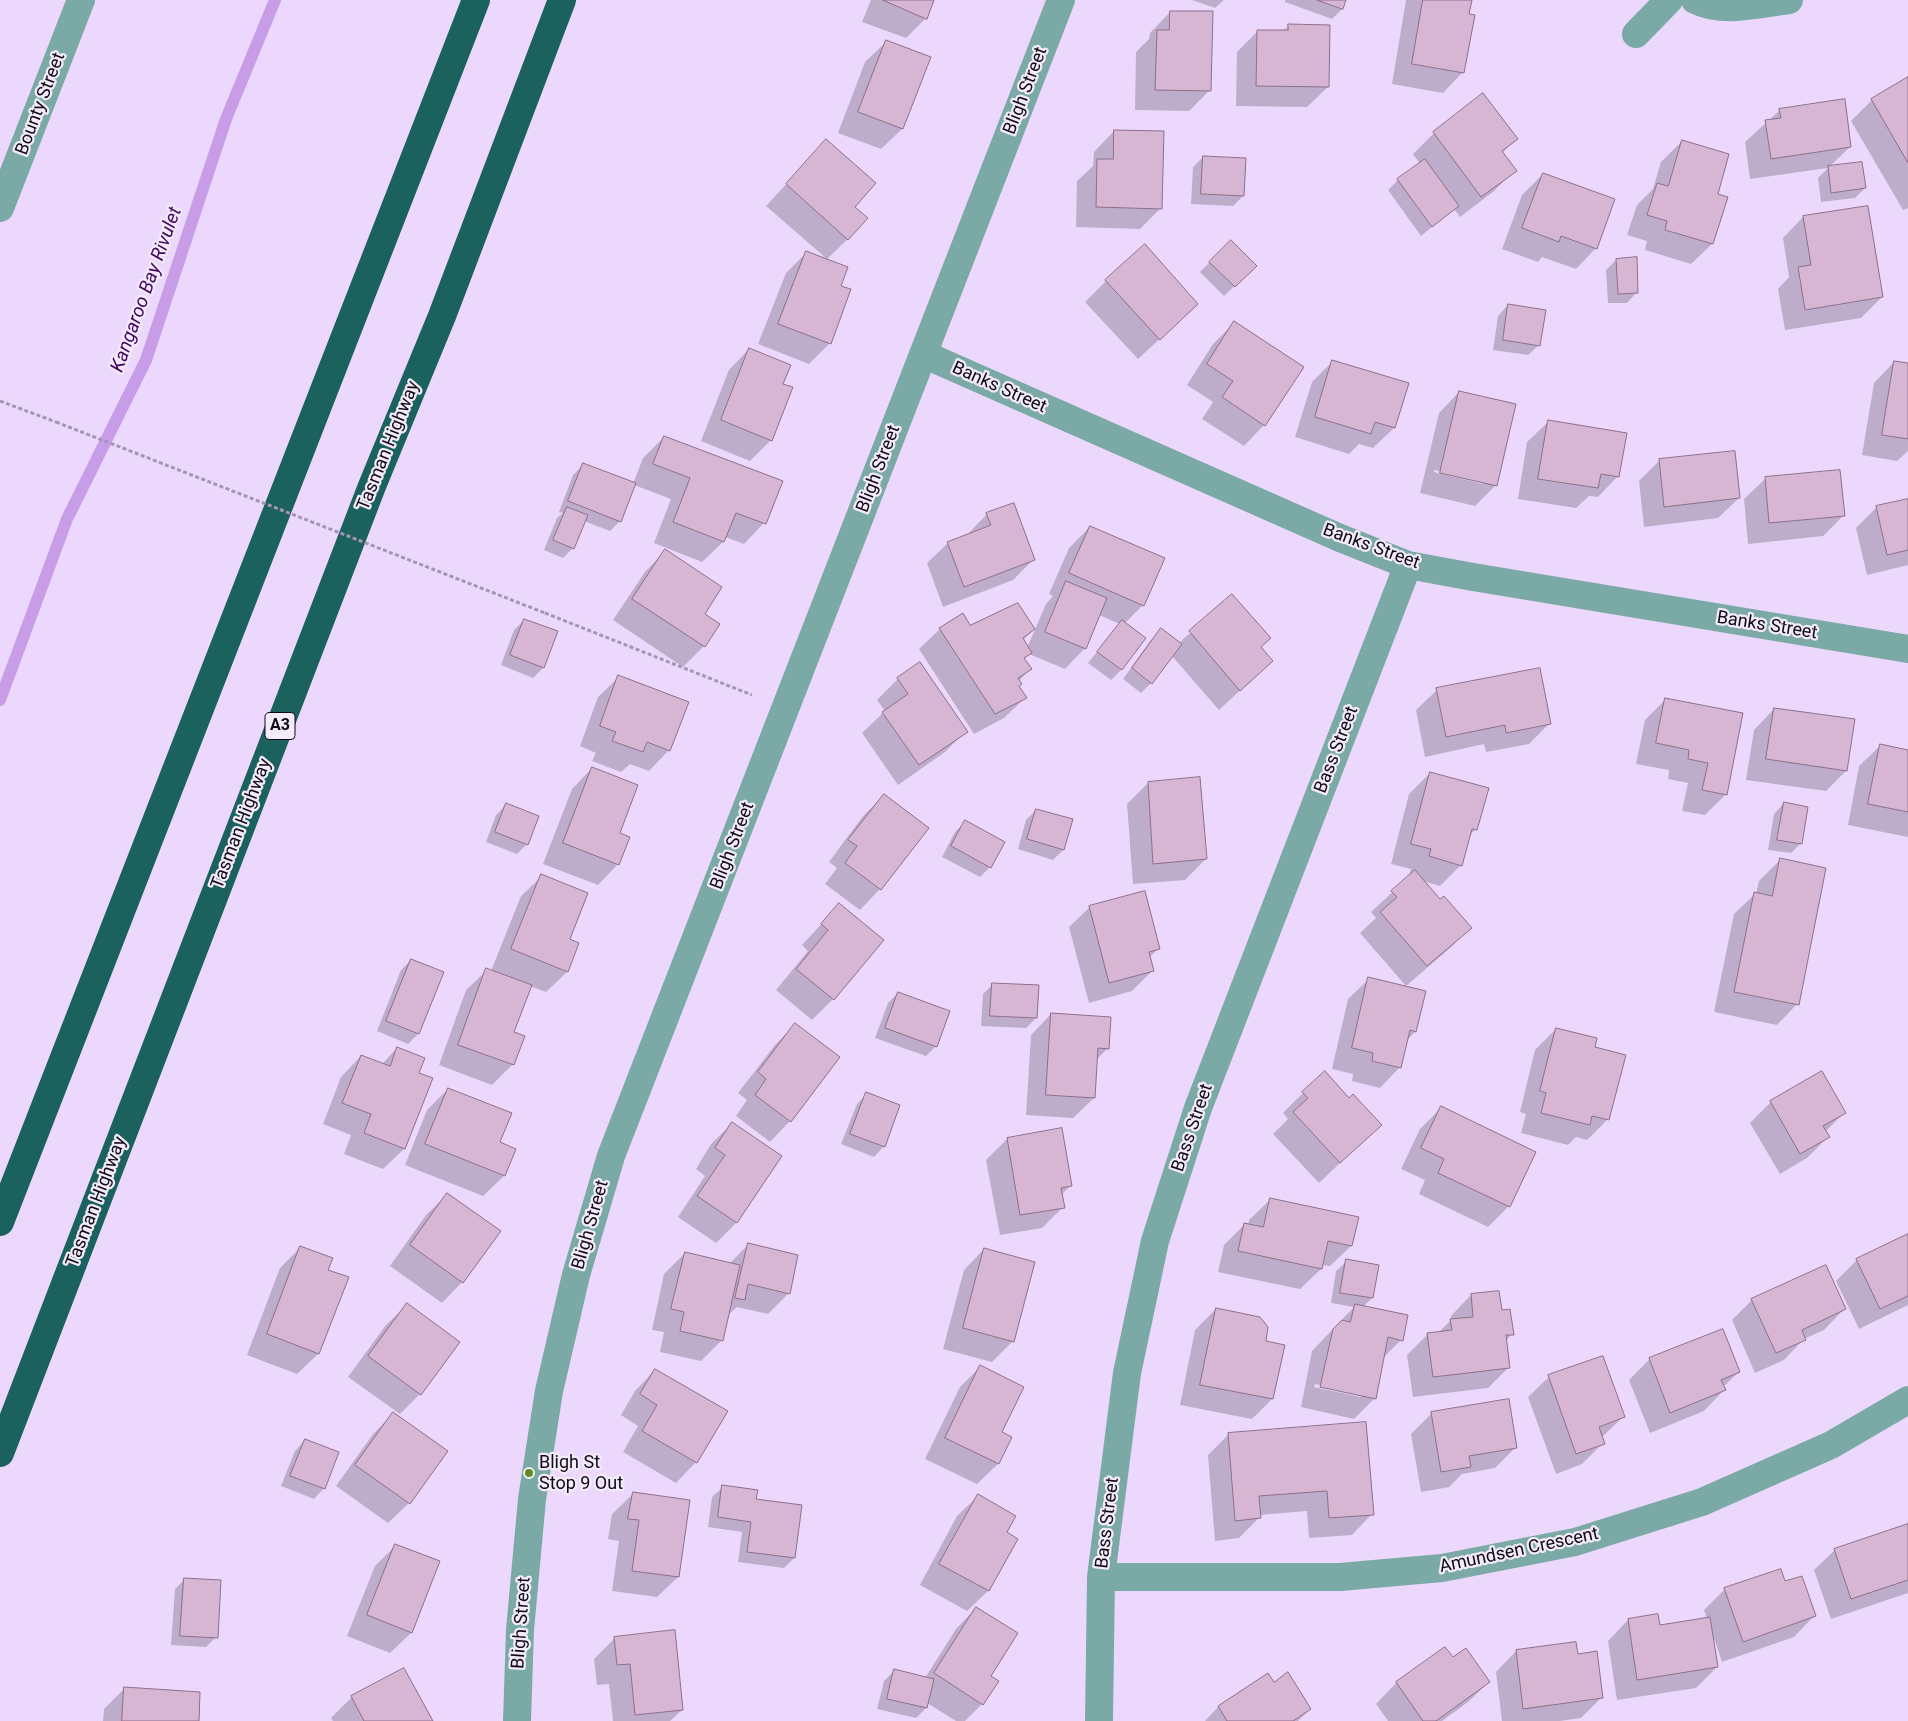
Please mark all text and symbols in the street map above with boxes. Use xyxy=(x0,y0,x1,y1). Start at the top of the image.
street label: Bligh Street xyxy=(999,44,1053,138)
street label: Bounty Street xyxy=(12,50,70,158)
water label: Kangaroo Bay Rivulet xyxy=(107,204,187,376)
street label: Banks Street xyxy=(948,358,1050,418)
street label: Tasman Highway xyxy=(353,378,425,514)
street label: Bligh Street xyxy=(852,422,906,516)
street label: Banks Street xyxy=(1320,520,1422,574)
street label: Banks Street xyxy=(1715,607,1819,645)
street label: Bass Street xyxy=(1311,703,1363,797)
road number: A3 xyxy=(265,712,295,739)
street label: Tasman Highway xyxy=(207,756,277,892)
street label: Bligh Street xyxy=(706,799,760,893)
street label: Bass Street xyxy=(1168,1081,1218,1175)
street label: Tasman Highway xyxy=(62,1134,132,1270)
street label: Bligh Street xyxy=(568,1178,614,1272)
place label: Bligh St Stop 9 Out xyxy=(539,1452,623,1495)
marker: Bligh St Stop 9 Out xyxy=(523,1467,535,1479)
street label: Bass Street xyxy=(1092,1476,1124,1570)
street label: Amundsen Crescent xyxy=(1437,1524,1601,1578)
street label: Bligh Street xyxy=(508,1576,536,1670)

